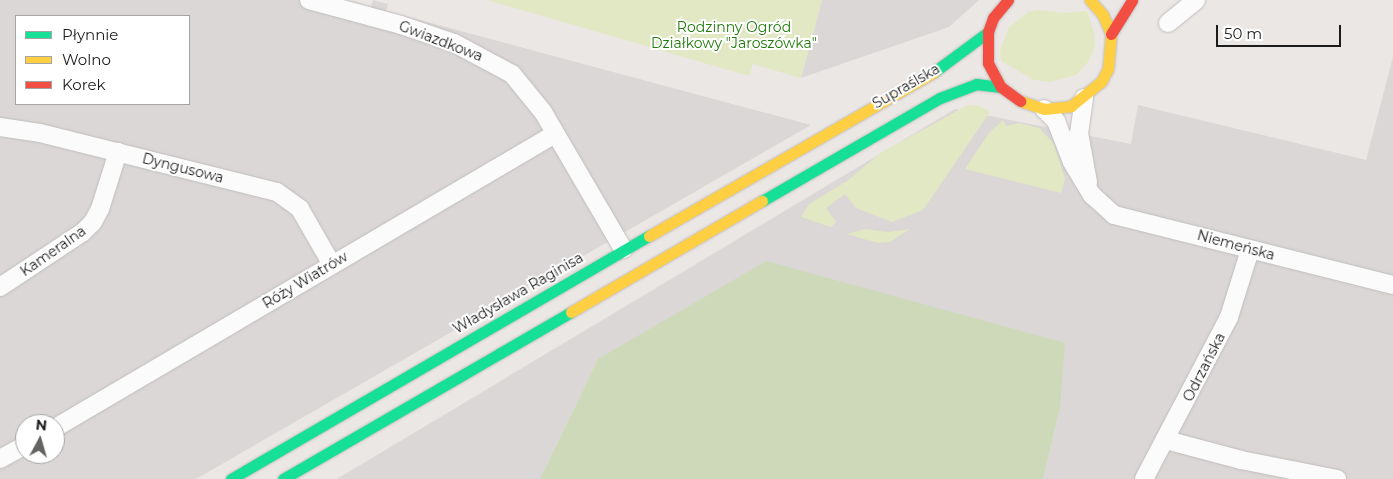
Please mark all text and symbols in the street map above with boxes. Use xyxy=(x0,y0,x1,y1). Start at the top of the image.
legend xyxy=(15,15,190,105)
scale bar xyxy=(1218,15,1343,47)
street label: Gwiazdkowa xyxy=(397,17,485,65)
park label: Rodzinny Ogród Działkowy "Jaroszówka" xyxy=(651,19,817,52)
text: 50 m xyxy=(1224,24,1262,43)
text: Płynnie xyxy=(62,25,118,44)
text: Wolno xyxy=(62,50,111,69)
street label: Supraślska xyxy=(869,60,943,112)
text: Korek xyxy=(62,75,106,94)
street label: Dyngusowa xyxy=(141,150,225,186)
street label: Kameralna xyxy=(17,222,89,280)
street label: Niemeńska xyxy=(1195,227,1277,263)
street label: Róży Wiatrów xyxy=(259,248,351,312)
street label: Władysława Raginisa xyxy=(450,249,586,337)
street label: Odrzańska xyxy=(1179,330,1229,404)
north arrow xyxy=(15,414,65,464)
text: N xyxy=(35,416,48,435)

